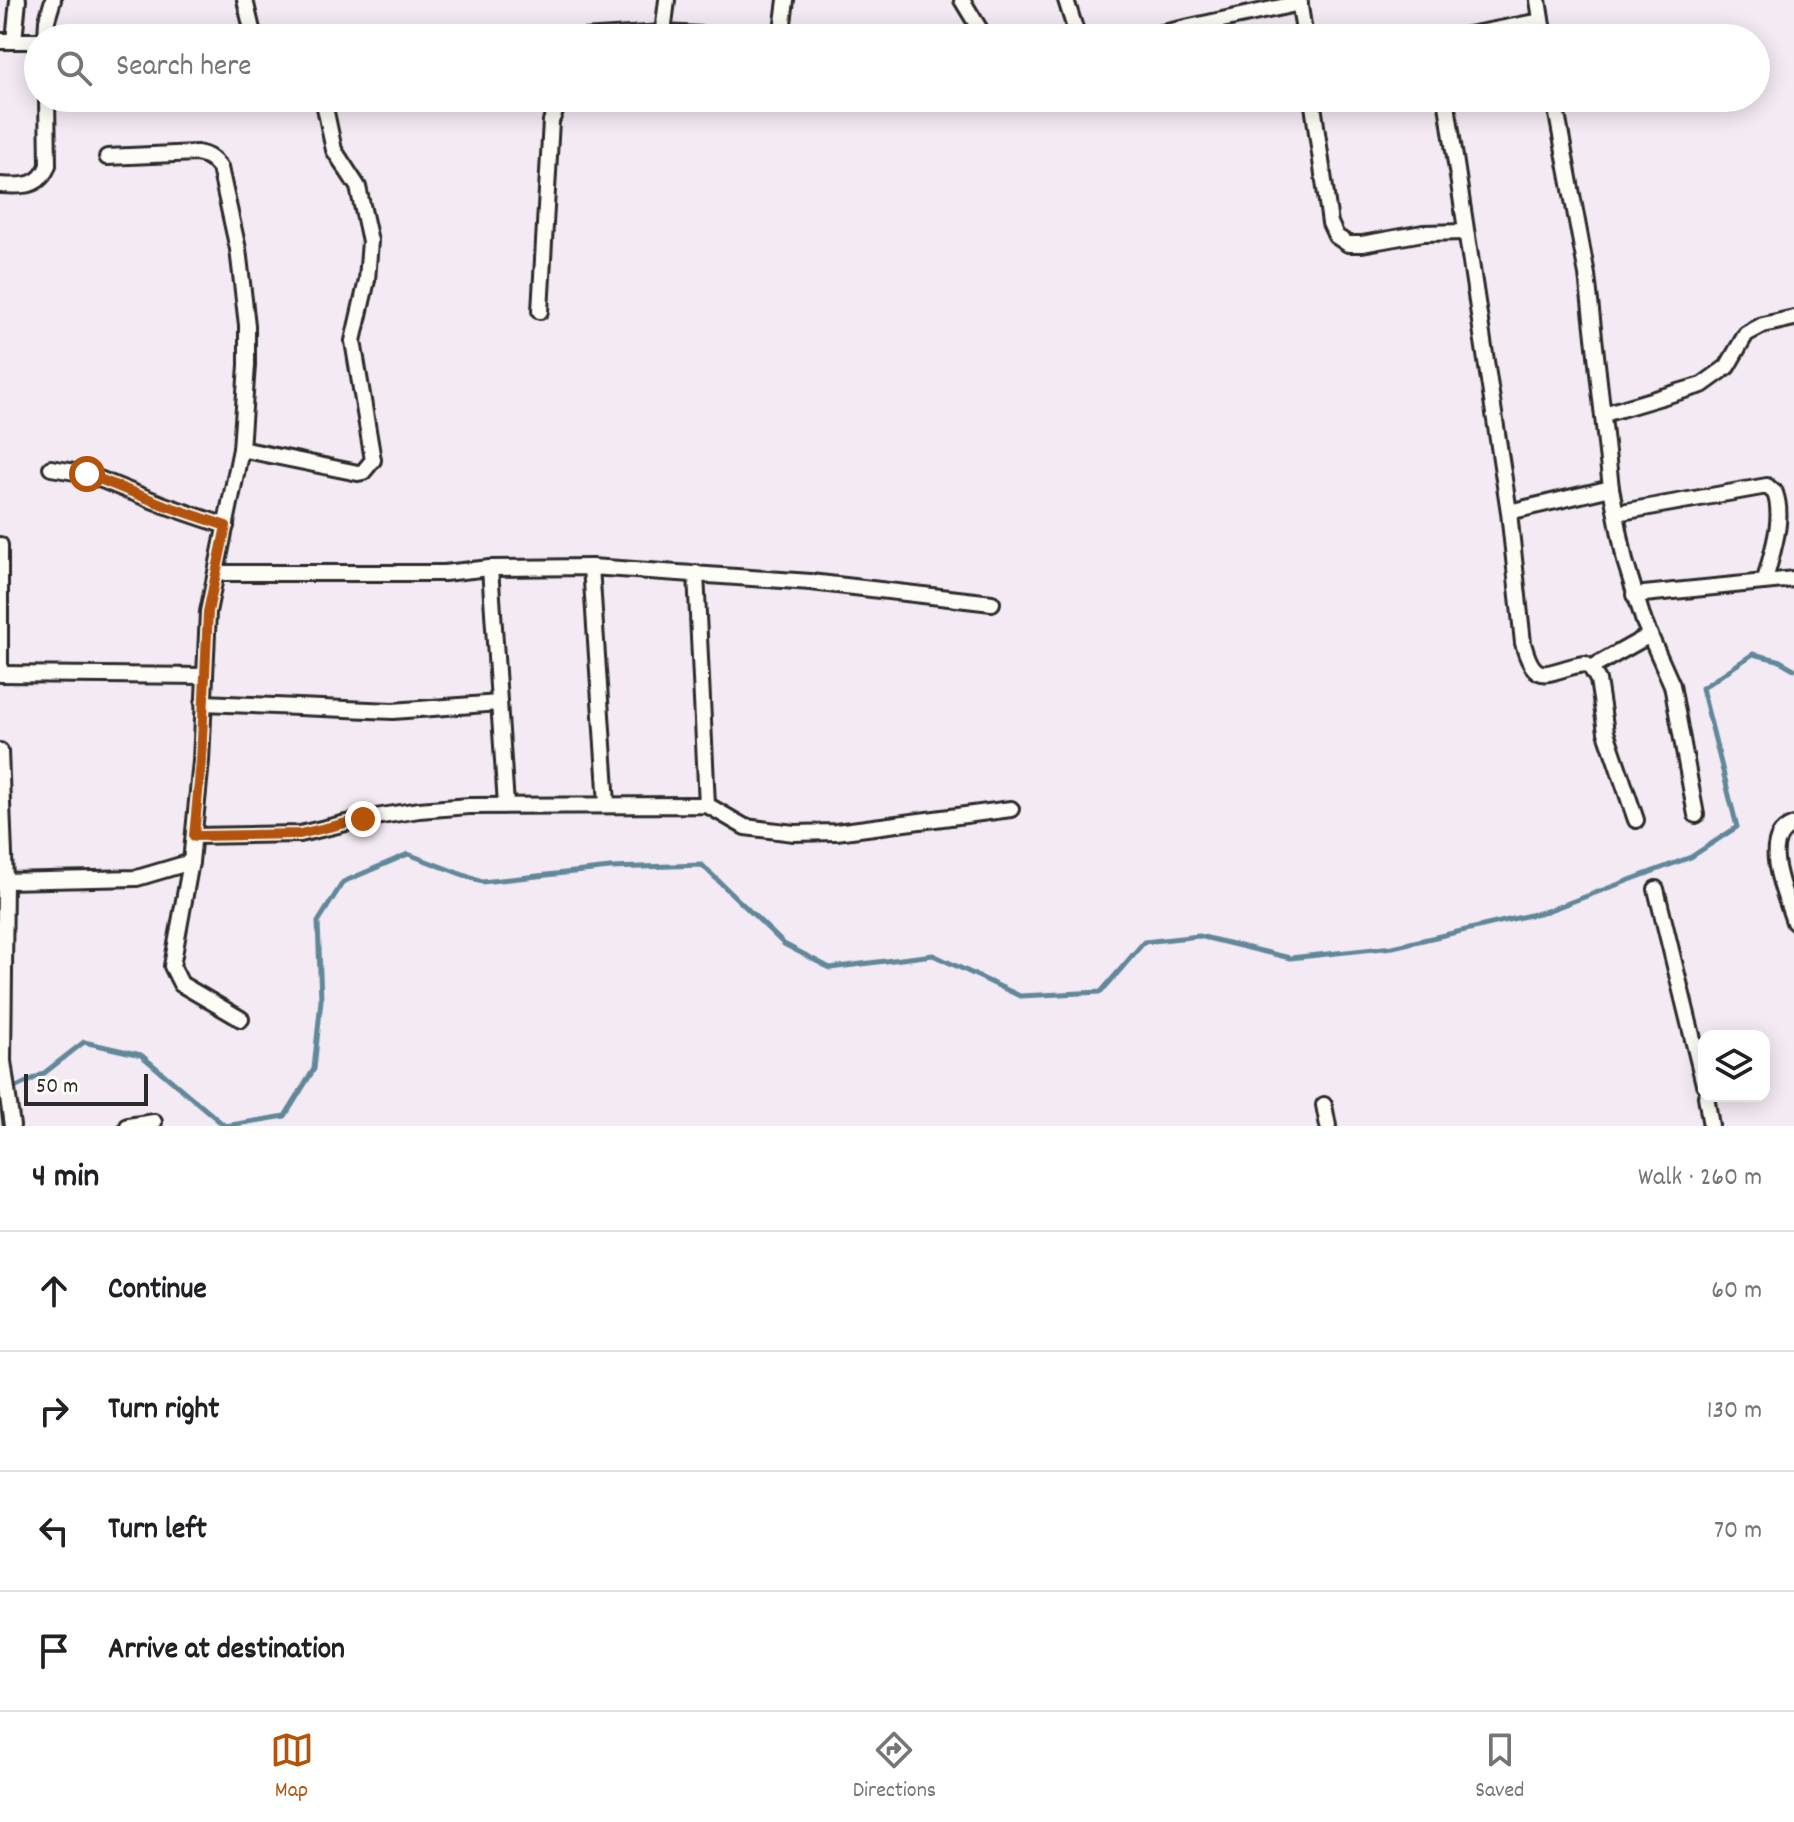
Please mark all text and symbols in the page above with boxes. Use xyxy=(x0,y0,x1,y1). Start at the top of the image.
search box xyxy=(24,24,1770,112)
icon: search xyxy=(52,46,96,90)
text: Search here xyxy=(116,47,252,90)
route start xyxy=(69,456,105,492)
route end xyxy=(345,801,381,837)
map controls xyxy=(1698,1030,1770,1102)
button: layers xyxy=(1698,1030,1770,1102)
scale bar xyxy=(24,1070,148,1106)
text: 50 m xyxy=(36,1072,78,1103)
text: 4 min xyxy=(32,1154,99,1203)
text: Walk · 260 m xyxy=(1638,1160,1762,1197)
icon: ahead xyxy=(32,1269,76,1313)
text: Continue xyxy=(108,1270,207,1313)
text: 60 m xyxy=(1711,1273,1762,1310)
icon: right xyxy=(32,1389,76,1433)
text: Turn right xyxy=(108,1390,219,1433)
text: 130 m xyxy=(1707,1393,1762,1430)
icon: left xyxy=(32,1509,76,1553)
text: Turn left xyxy=(108,1510,207,1553)
text: 70 m xyxy=(1714,1513,1762,1550)
icon: arrive xyxy=(32,1629,76,1673)
text: Arrive at destination xyxy=(108,1630,345,1673)
tab: Map xyxy=(270,1728,314,1807)
tab: Directions xyxy=(853,1728,936,1807)
tab: Saved xyxy=(1475,1728,1524,1807)

